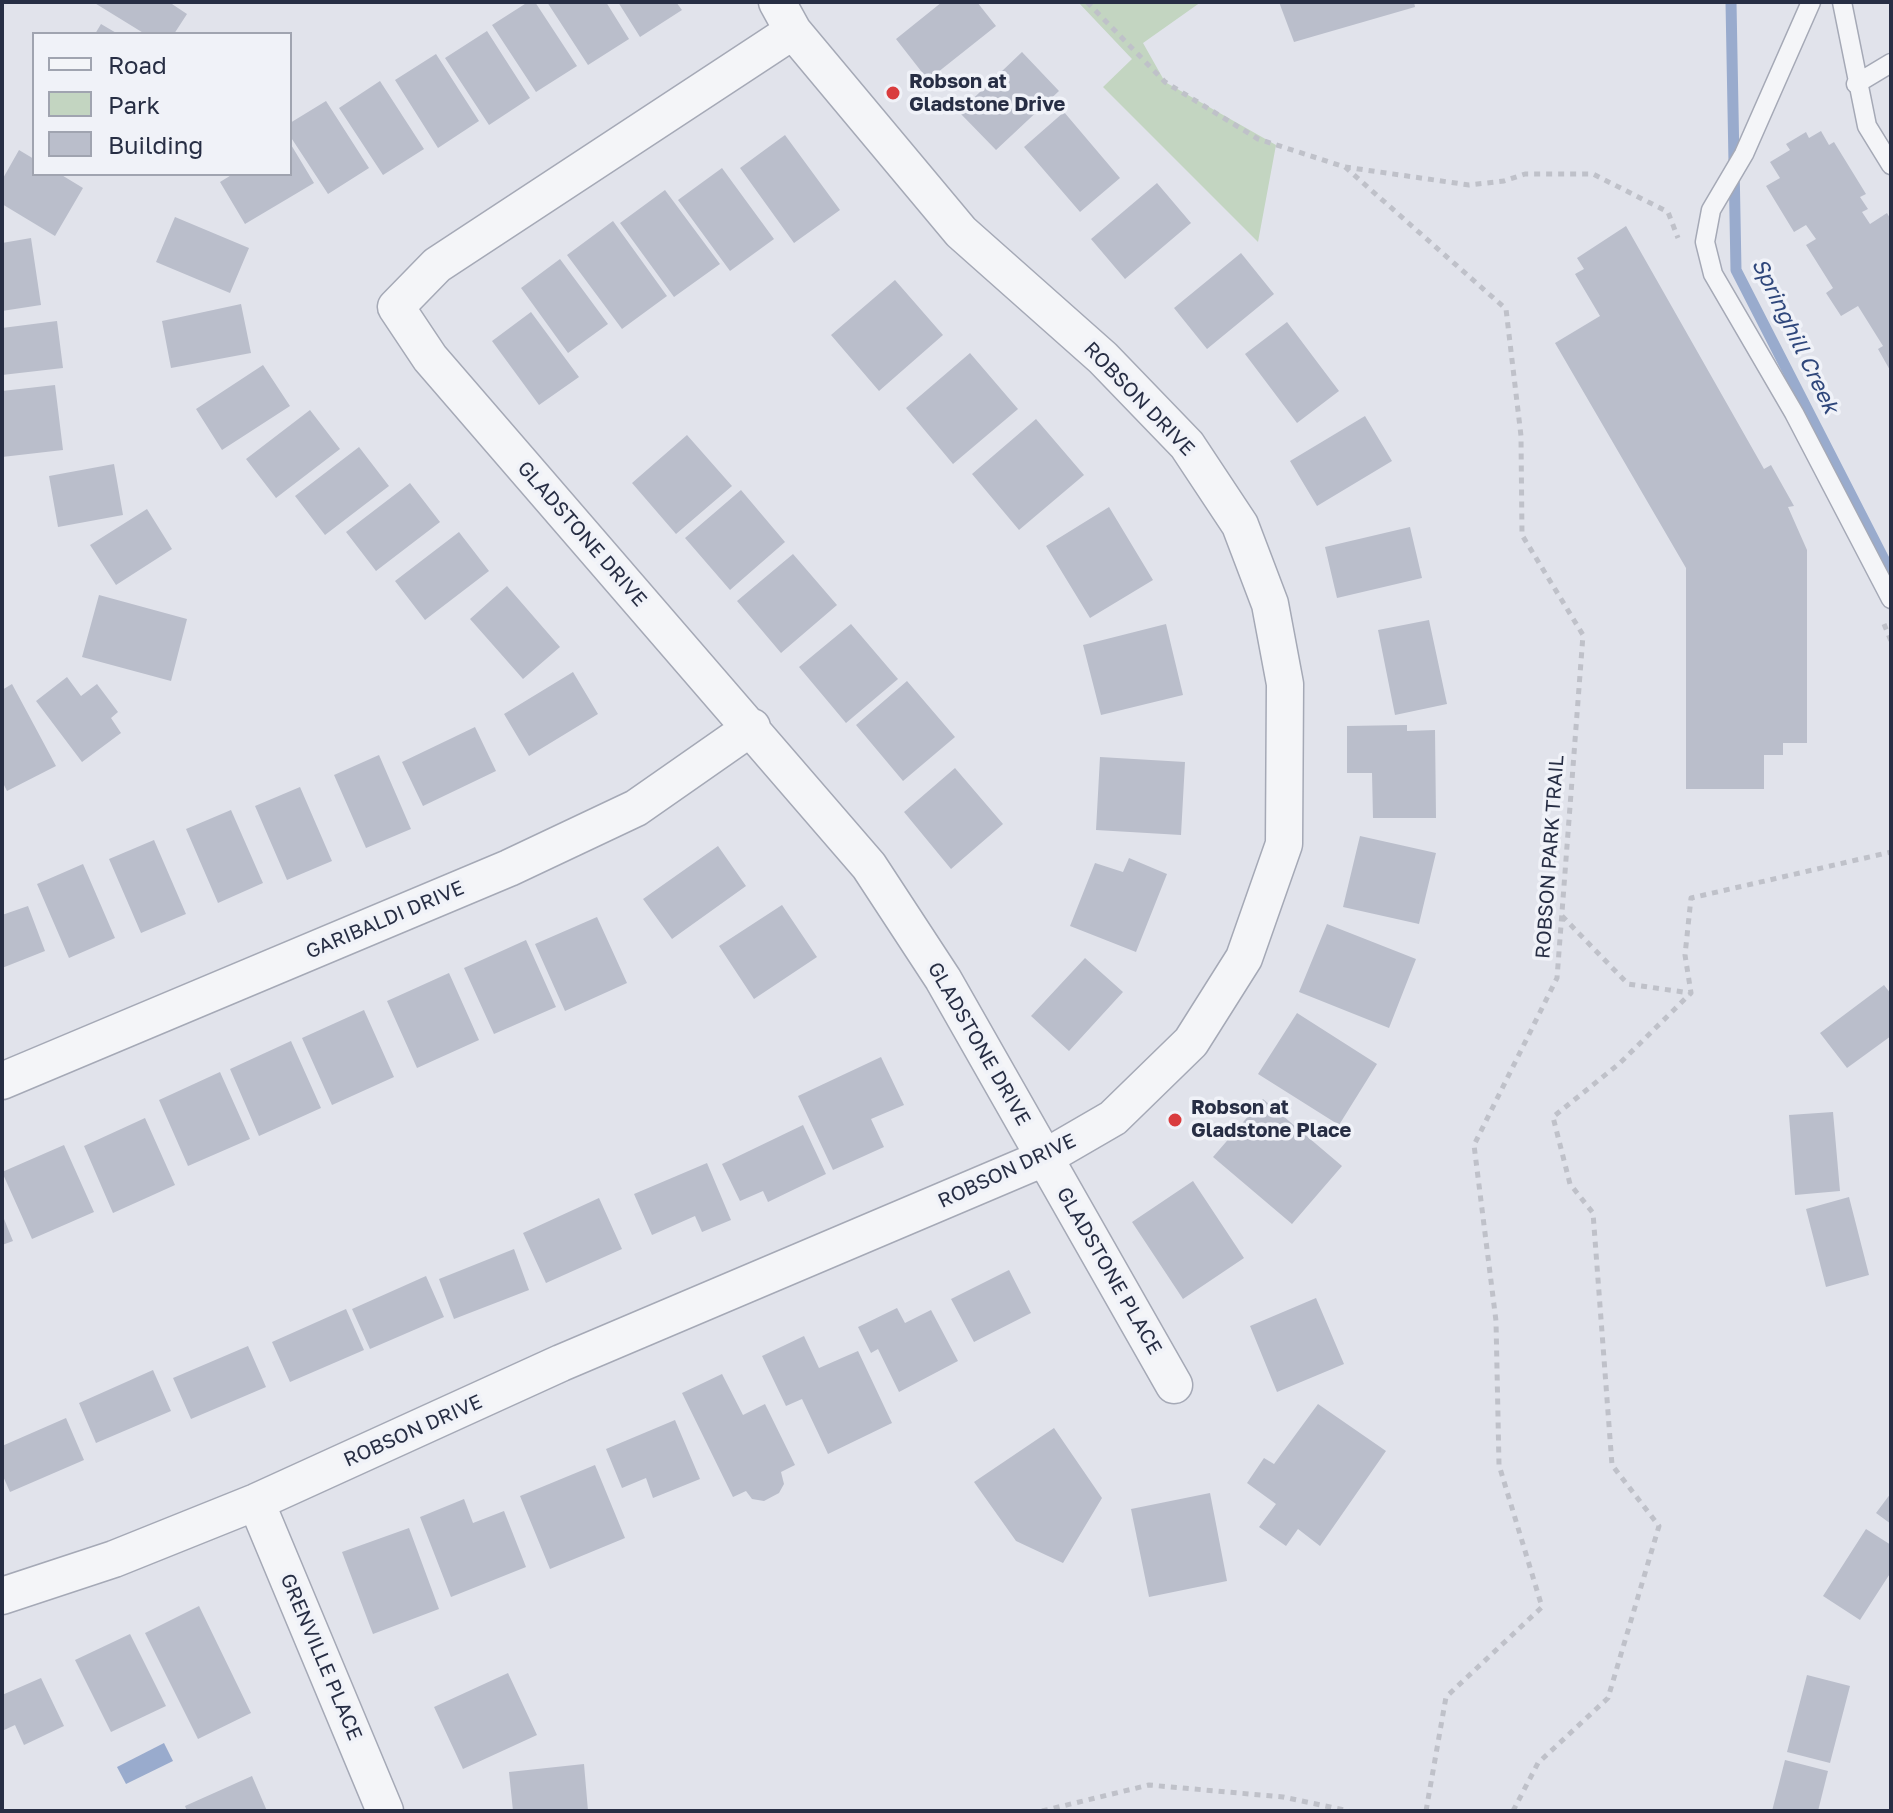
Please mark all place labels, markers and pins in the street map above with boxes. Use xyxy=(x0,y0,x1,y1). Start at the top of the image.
place label: Robson at Gladstone Drive xyxy=(909,70,1065,117)
marker: Robson at Gladstone Drive xyxy=(884,84,902,102)
place label: Robson at Gladstone Place xyxy=(1191,1096,1351,1143)
marker: Robson at Gladstone Place xyxy=(1166,1111,1184,1129)

